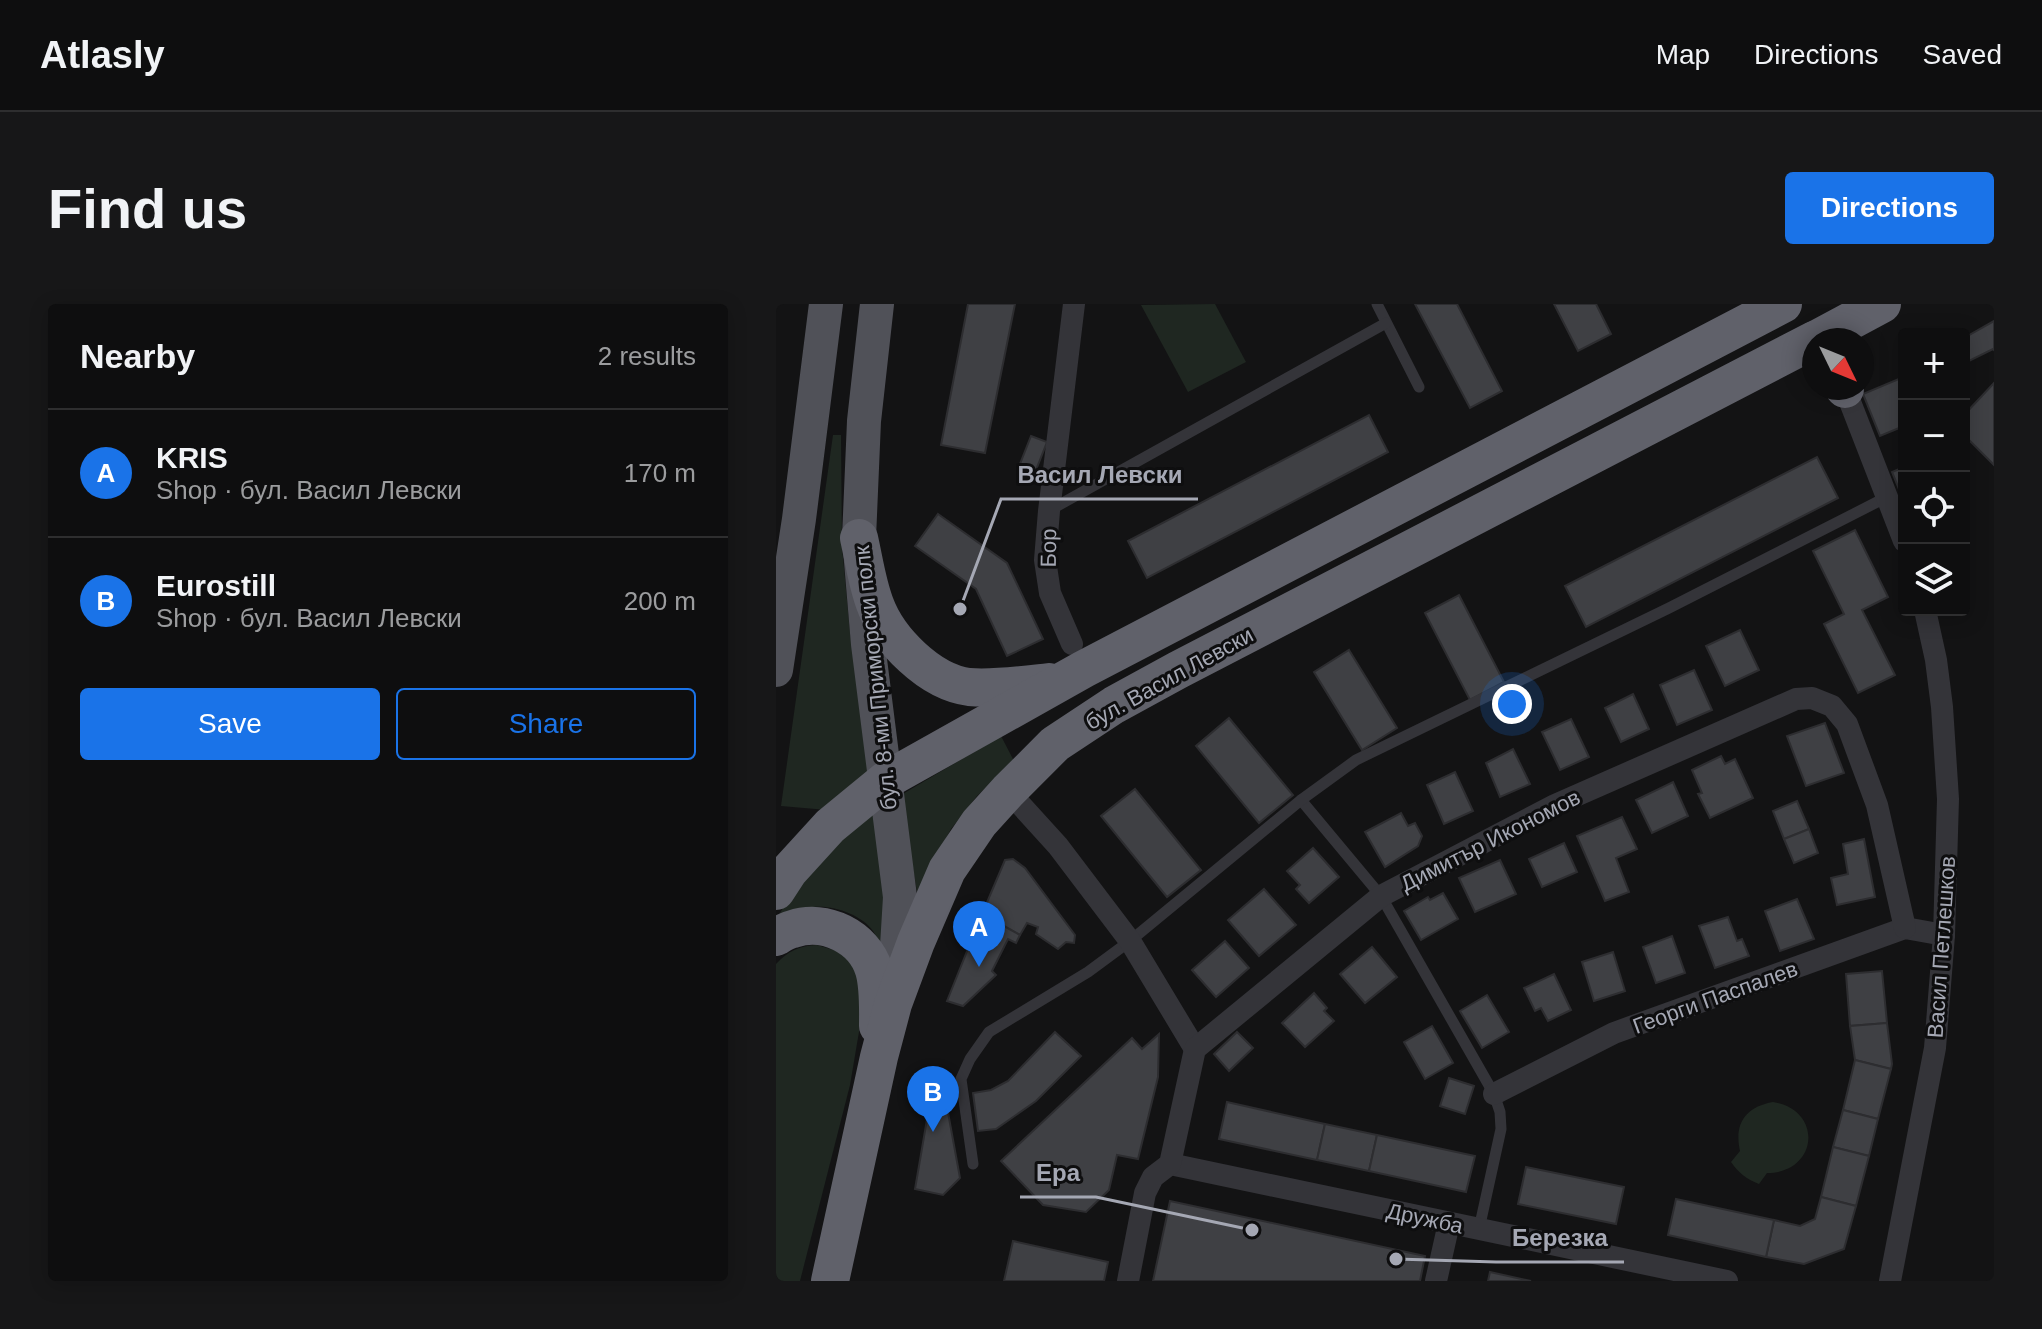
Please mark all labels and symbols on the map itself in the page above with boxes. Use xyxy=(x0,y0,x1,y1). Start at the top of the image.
north arrow xyxy=(1802,328,1874,400)
callout: Васил Левски xyxy=(1001,451,1198,499)
text: Васил Левски xyxy=(1017,461,1183,488)
street label: Бор xyxy=(1036,528,1061,568)
street label: бул. 8-ми Приморски полк xyxy=(849,544,902,811)
street label: бул. Васил Левски xyxy=(1081,622,1257,735)
your location xyxy=(1492,684,1532,724)
street label: Димитър Икономов xyxy=(1396,784,1584,897)
street label: Васил Петлешков xyxy=(1923,855,1960,1039)
pin: A xyxy=(953,901,1005,967)
street label: Георги Паспалев xyxy=(1629,956,1801,1039)
pin: B xyxy=(907,1066,959,1132)
callout: Ера xyxy=(1020,1149,1096,1197)
text: Ера xyxy=(1036,1159,1081,1186)
street label: Дружба xyxy=(1384,1198,1466,1239)
callout: Березка xyxy=(1496,1214,1624,1262)
text: Березка xyxy=(1512,1224,1609,1251)

